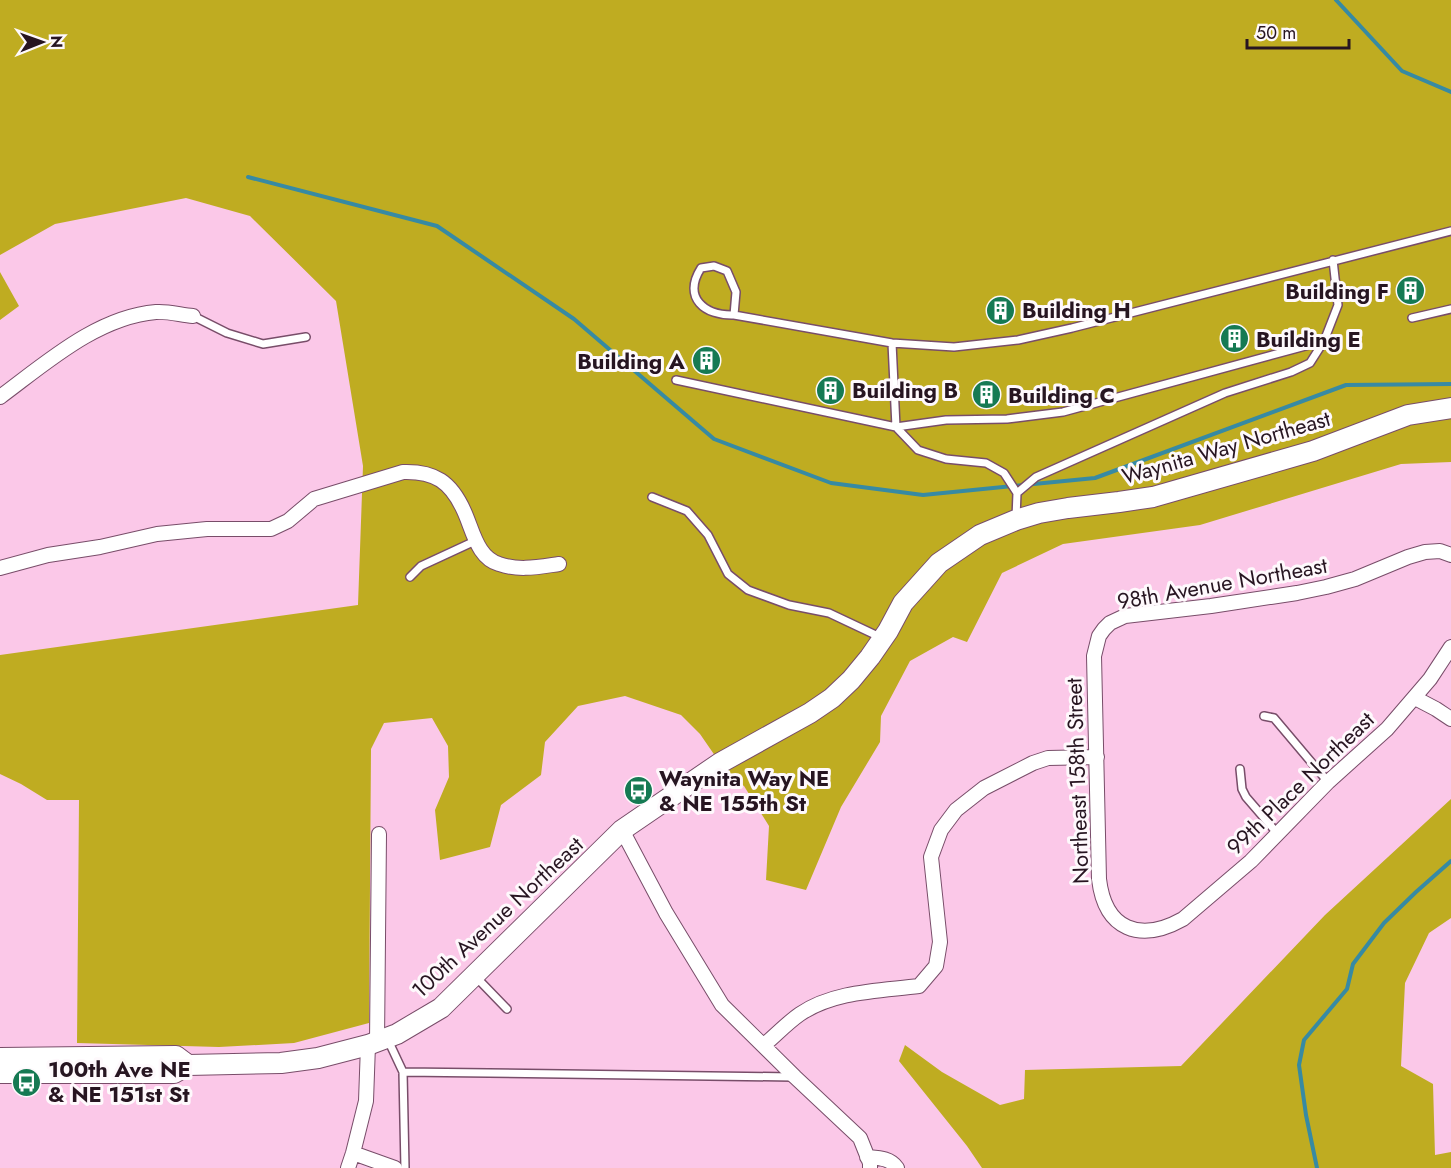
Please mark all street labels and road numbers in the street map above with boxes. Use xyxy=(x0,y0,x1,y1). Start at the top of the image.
street label: Waynita Way Northeast xyxy=(1118,402,1335,492)
street label: 98th Avenue Northeast xyxy=(1114,549,1330,617)
street label: Northeast 158th Street xyxy=(1057,677,1097,885)
street label: 99th Place Northeast xyxy=(1219,703,1382,862)
street label: 100th Avenue Northeast xyxy=(404,828,590,1005)

